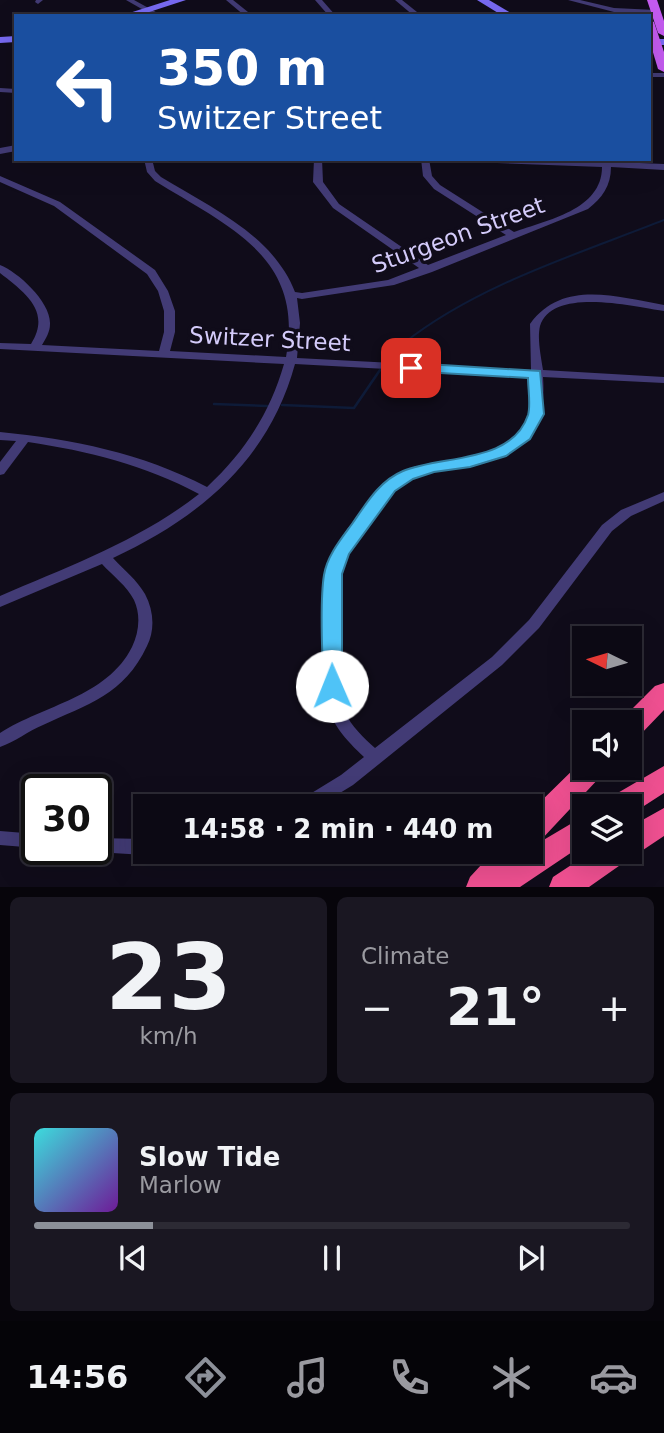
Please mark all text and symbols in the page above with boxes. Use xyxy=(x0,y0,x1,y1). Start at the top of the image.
text: 350 m xyxy=(157,40,327,97)
icon: left xyxy=(42,42,133,133)
text: Switzer Street xyxy=(157,99,382,137)
street label: Sturgeon Street xyxy=(368,192,548,278)
street label: Switzer Street xyxy=(189,322,351,356)
pin xyxy=(381,338,441,398)
icon: arrive xyxy=(392,349,430,387)
north arrow xyxy=(572,626,642,696)
map controls xyxy=(572,626,642,864)
position arrow xyxy=(295,649,369,723)
button: sound xyxy=(572,710,642,780)
speed limit sign: 30 xyxy=(21,774,112,865)
button: layers xyxy=(572,794,642,864)
text: 14:58 · 2 min · 440 m xyxy=(183,814,493,844)
text: 23 xyxy=(105,925,232,1030)
text: Climate xyxy=(361,943,450,969)
text: 21° xyxy=(446,977,545,1037)
text: − xyxy=(361,986,393,1030)
text: + xyxy=(598,986,630,1030)
text: km/h xyxy=(139,1023,198,1049)
text: Slow Tide xyxy=(139,1142,280,1172)
text: Marlow xyxy=(139,1172,222,1198)
icon: previous xyxy=(114,1239,152,1277)
icon: pause xyxy=(313,1239,351,1277)
icon: next xyxy=(512,1239,550,1277)
icon: directions xyxy=(181,1353,230,1402)
icon: music xyxy=(283,1353,332,1402)
icon: phone xyxy=(385,1353,434,1402)
icon: climate xyxy=(487,1353,536,1402)
icon: car xyxy=(589,1353,638,1402)
text: 14:56 xyxy=(26,1358,128,1396)

